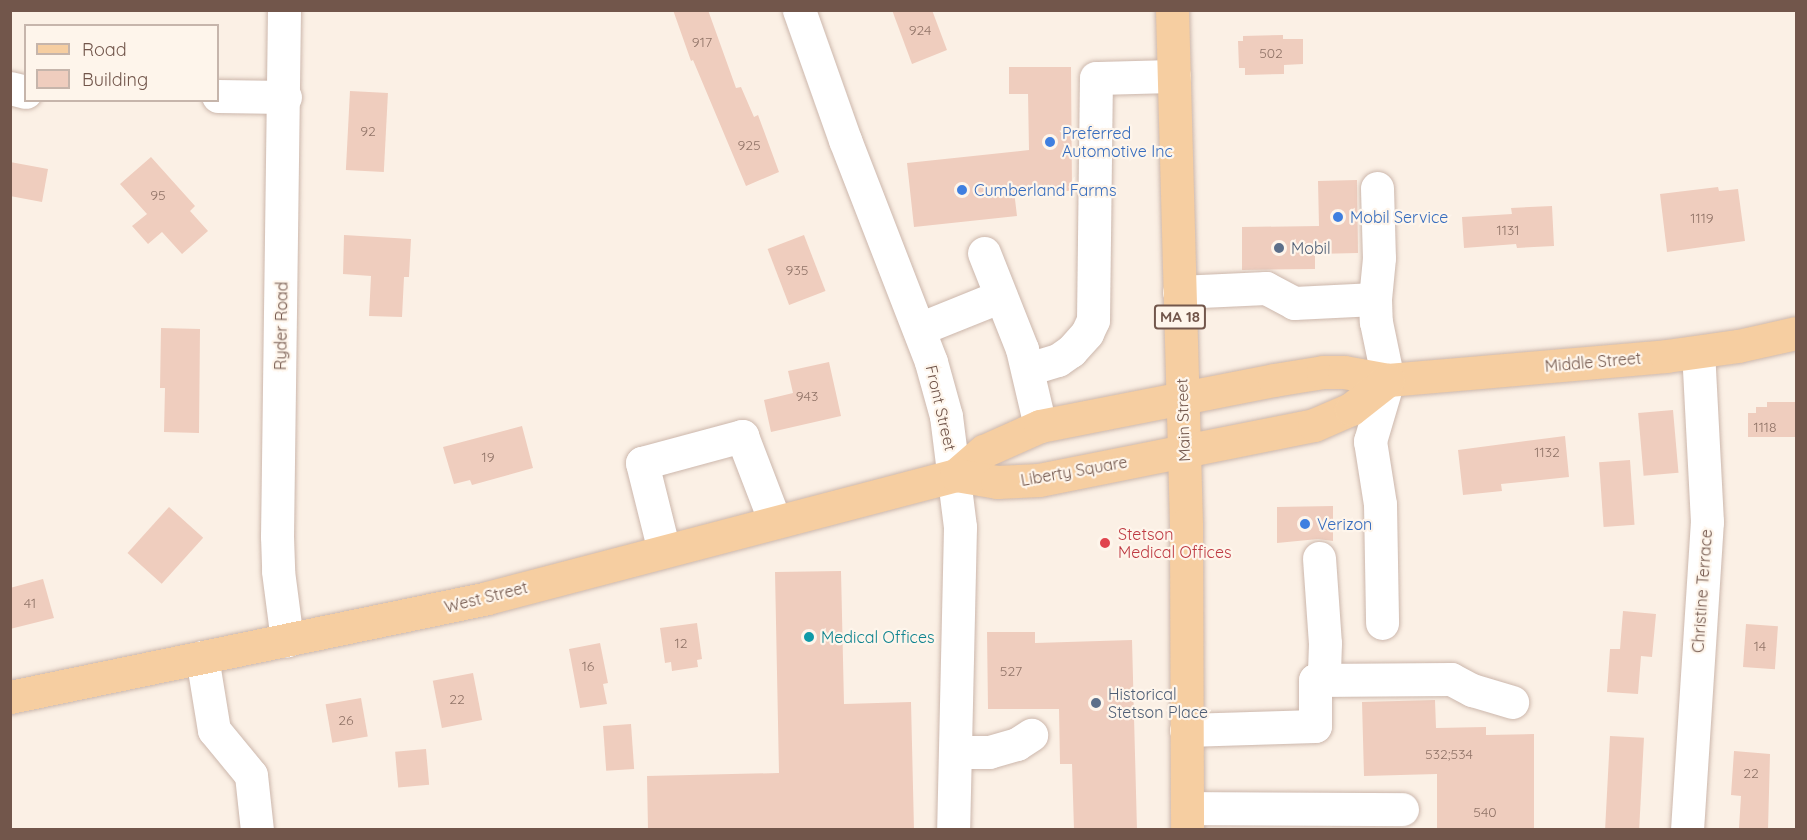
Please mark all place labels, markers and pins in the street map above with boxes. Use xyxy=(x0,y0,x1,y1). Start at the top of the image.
place label: Preferred Automotive Inc xyxy=(1062,123,1173,161)
marker: Preferred Automotive Inc xyxy=(1043,135,1057,149)
place label: Cumberland Farms xyxy=(974,180,1116,200)
marker: Cumberland Farms xyxy=(955,183,969,197)
place label: Mobil Service xyxy=(1350,207,1448,227)
marker: Mobil Service xyxy=(1331,210,1345,224)
place label: Mobil xyxy=(1291,238,1331,258)
marker: Mobil xyxy=(1272,241,1286,255)
place label: Verizon xyxy=(1317,514,1372,534)
marker: Verizon xyxy=(1298,517,1312,531)
place label: Stetson Medical Offices xyxy=(1118,524,1231,562)
marker: Stetson Medical Offices xyxy=(1096,534,1114,552)
place label: Medical Offices xyxy=(821,627,934,647)
marker: Medical Offices xyxy=(802,630,816,644)
place label: Historical Stetson Place xyxy=(1108,684,1208,722)
marker: Historical Stetson Place xyxy=(1089,696,1103,710)

